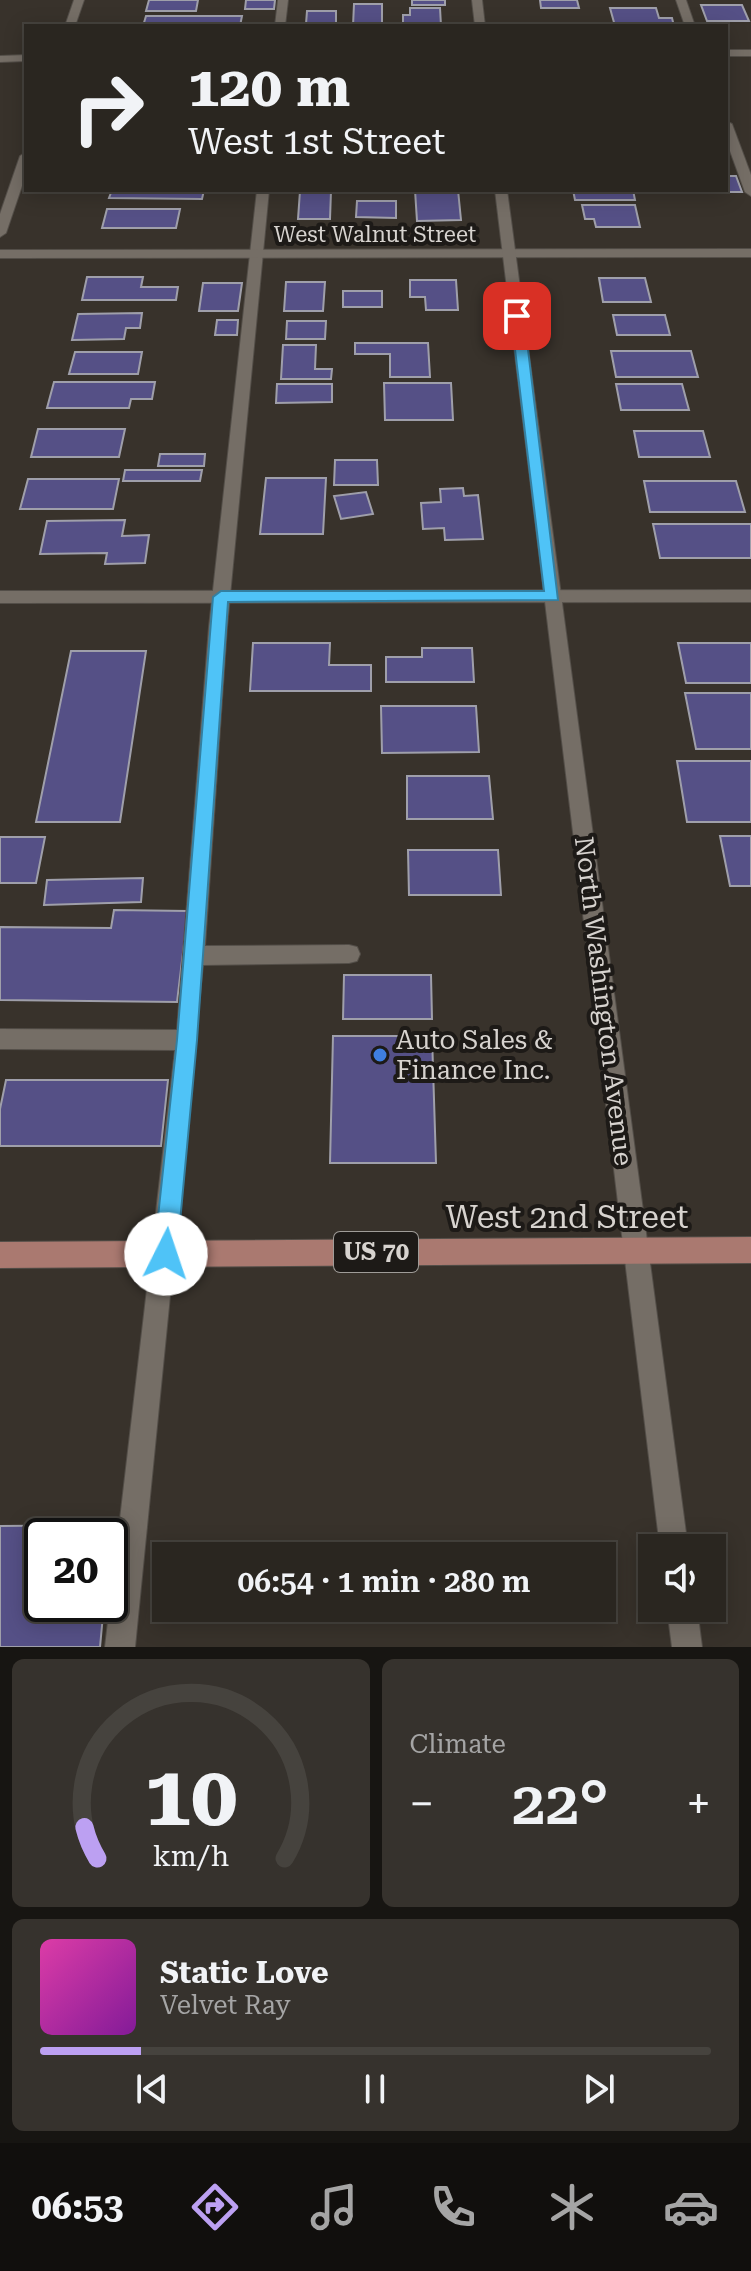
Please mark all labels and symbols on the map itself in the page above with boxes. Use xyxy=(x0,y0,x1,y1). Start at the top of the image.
street label: West Walnut Street xyxy=(274,222,476,247)
pin xyxy=(483,282,551,350)
street label: North Washington Avenue xyxy=(569,835,639,1167)
place label: Auto Sales & Finance Inc. xyxy=(396,1025,553,1085)
marker: Auto Sales & Finance Inc. xyxy=(371,1046,389,1064)
street label: West 2nd Street xyxy=(446,1198,688,1236)
position arrow xyxy=(124,1212,208,1296)
road number: US 70 xyxy=(334,1232,418,1272)
speed limit sign: 20 xyxy=(24,1518,128,1622)

